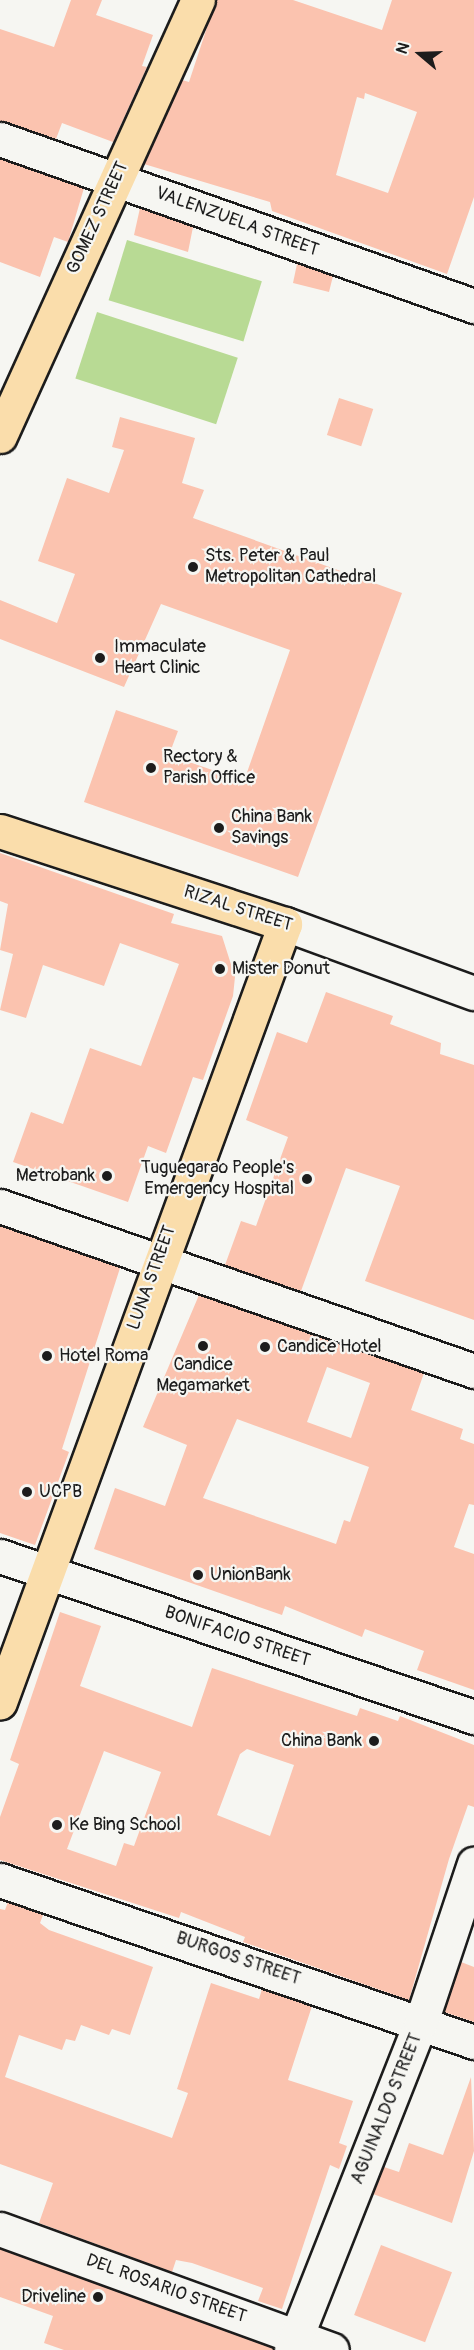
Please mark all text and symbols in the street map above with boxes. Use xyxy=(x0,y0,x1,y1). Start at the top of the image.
north arrow xyxy=(390,24,450,84)
text: N xyxy=(392,40,414,57)
street label: GOMEZ STREET xyxy=(63,158,133,278)
street label: VALENZUELA STREET xyxy=(152,182,322,262)
place label: Sts. Peter & Paul Metropolitan Cathedral xyxy=(205,546,376,588)
marker: Sts. Peter & Paul Metropolitan Cathedral xyxy=(186,560,200,574)
place label: Immaculate Heart Clinic xyxy=(114,637,206,680)
marker: Immaculate Heart Clinic xyxy=(91,649,109,667)
place label: Rectory & Parish Office xyxy=(163,747,255,789)
marker: Rectory & Parish Office xyxy=(144,761,158,775)
place label: China Bank Savings xyxy=(231,807,312,850)
marker: China Bank Savings xyxy=(212,821,226,835)
street label: RIZAL STREET xyxy=(181,881,295,937)
place label: Mister Donut xyxy=(232,958,330,980)
marker: Mister Donut xyxy=(213,962,227,976)
place label: Tuguegarao People's Emergency Hospital xyxy=(141,1158,294,1200)
place label: Metrobank xyxy=(16,1165,95,1187)
marker: Metrobank xyxy=(100,1169,114,1183)
marker: Tuguegarao People's Emergency Hospital xyxy=(298,1170,316,1188)
street label: LUNA STREET xyxy=(123,1223,181,1333)
place label: Candice Hotel xyxy=(277,1336,382,1358)
marker: Candice Megamarket xyxy=(196,1339,210,1353)
marker: Candice Hotel xyxy=(258,1340,272,1354)
place label: Hotel Roma xyxy=(59,1345,148,1367)
marker: Hotel Roma xyxy=(40,1349,54,1363)
place label: Candice Megamarket xyxy=(156,1355,250,1398)
place label: UCPB xyxy=(39,1481,82,1503)
marker: UCPB xyxy=(20,1485,34,1499)
place label: UnionBank xyxy=(210,1564,291,1586)
marker: UnionBank xyxy=(191,1568,205,1582)
street label: BONIFACIO STREET xyxy=(161,1602,313,1672)
place label: China Bank xyxy=(281,1730,362,1752)
marker: China Bank xyxy=(367,1734,381,1748)
place label: Ke Bing School xyxy=(69,1814,181,1836)
marker: Ke Bing School xyxy=(50,1818,64,1832)
street label: BURGOS STREET xyxy=(173,1928,303,1990)
street label: AGUINALDO STREET xyxy=(347,2030,427,2188)
street label: DEL ROSARIO STREET xyxy=(83,2250,249,2328)
place label: Driveline xyxy=(21,2286,86,2308)
marker: Driveline xyxy=(91,2290,105,2304)

